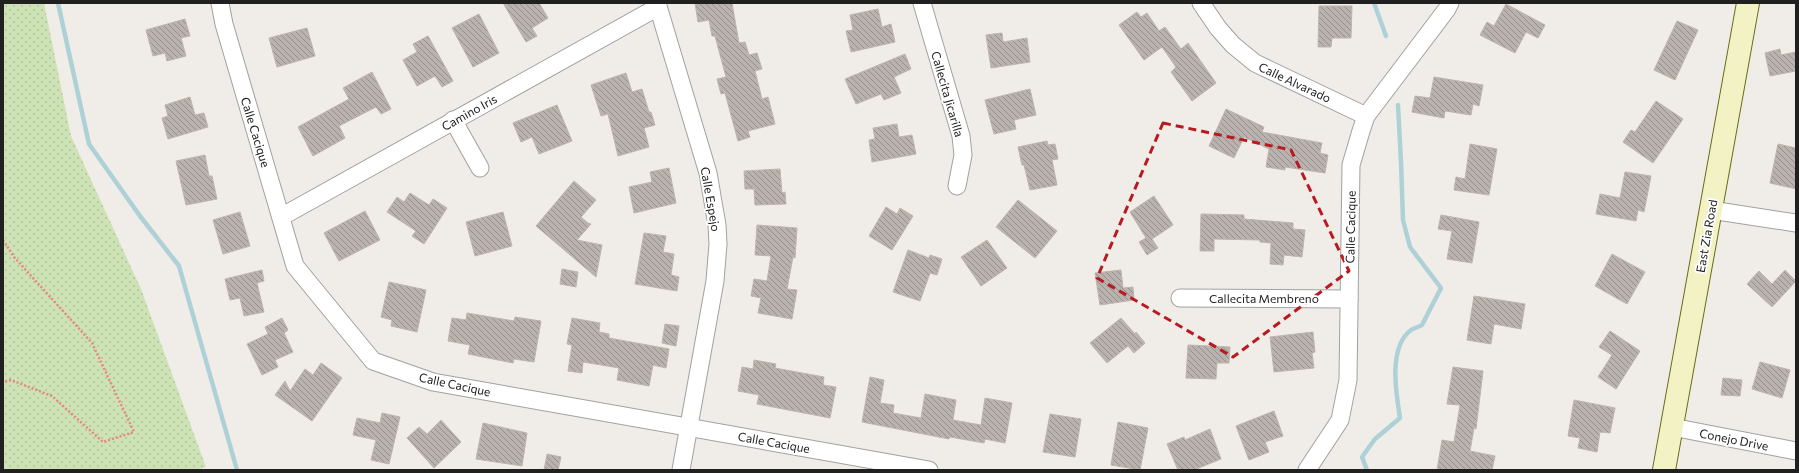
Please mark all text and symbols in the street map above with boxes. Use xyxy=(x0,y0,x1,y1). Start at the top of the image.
street label: Callecita Jicarilla xyxy=(928,50,967,139)
street label: Calle Alvarado xyxy=(1257,59,1333,105)
street label: Camino Iris xyxy=(439,91,499,133)
street label: Calle Cacique xyxy=(239,95,273,169)
street label: Calle Espejo xyxy=(698,166,724,232)
street label: Calle Cacique xyxy=(1342,190,1358,264)
street label: East Zia Road xyxy=(1693,198,1719,274)
street label: Callecita Membreno xyxy=(1209,291,1319,305)
street label: Calle Cacique xyxy=(418,370,492,398)
street label: Conejo Drive xyxy=(1698,425,1770,453)
street label: Calle Cacique xyxy=(737,429,811,455)

